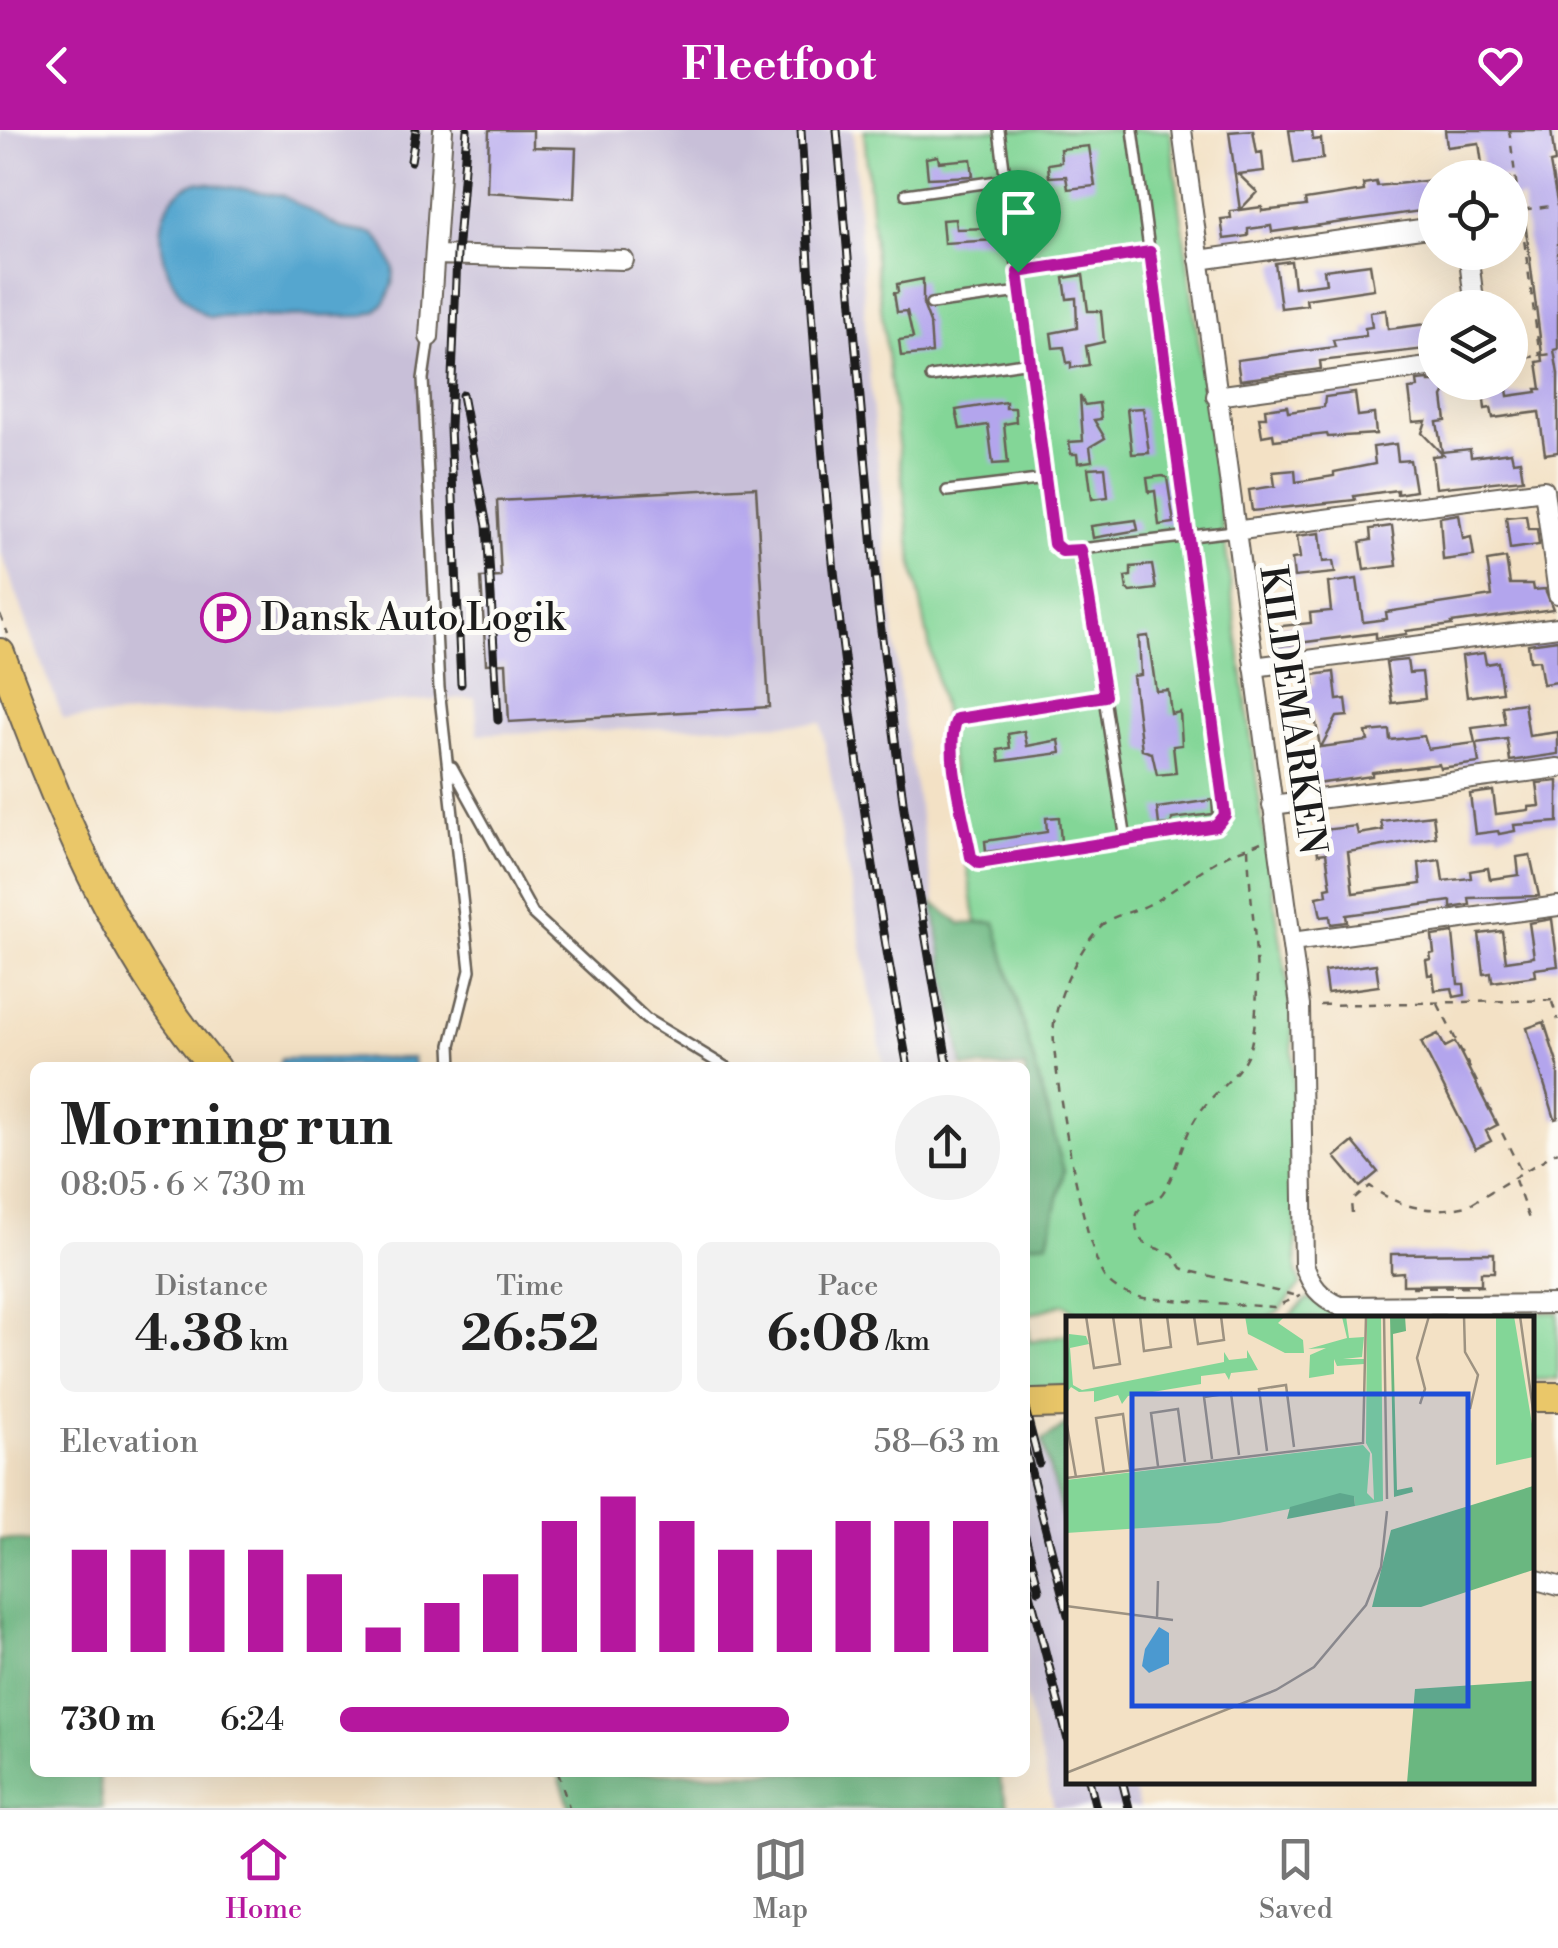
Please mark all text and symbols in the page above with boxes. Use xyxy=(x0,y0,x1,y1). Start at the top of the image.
text: Fleetfoot xyxy=(682,37,876,94)
icon: back xyxy=(30,38,85,93)
icon: heart xyxy=(1473,38,1528,93)
map controls xyxy=(1418,160,1528,400)
button: locate xyxy=(1418,160,1528,270)
pin xyxy=(976,170,1061,273)
icon: arrive xyxy=(991,185,1046,240)
button: layers xyxy=(1418,290,1528,400)
street label: KILDEMARKEN xyxy=(1248,563,1336,857)
parking icon: Dansk Auto Logik xyxy=(200,592,252,644)
place label: Dansk Auto Logik xyxy=(261,595,567,642)
text: Morning run xyxy=(60,1093,393,1162)
button: share xyxy=(895,1095,1000,1200)
text: 08:05 · 6 × 730 m xyxy=(60,1165,306,1205)
text: Distance xyxy=(155,1269,268,1304)
text: Time xyxy=(496,1269,564,1304)
text: Pace xyxy=(818,1269,878,1304)
text: 4.38 xyxy=(135,1304,244,1366)
text: 26:52 xyxy=(461,1304,599,1366)
text: 6:08 xyxy=(767,1304,880,1366)
inset map xyxy=(1066,1316,1533,1783)
text: km xyxy=(244,1324,289,1359)
text: /km xyxy=(880,1324,930,1359)
text: Elevation xyxy=(60,1422,199,1462)
text: 58–63 m xyxy=(874,1422,1000,1462)
text: 730 m xyxy=(60,1700,155,1740)
text: 6:24 xyxy=(220,1700,284,1740)
tab: Home xyxy=(225,1832,302,1927)
tab: Map xyxy=(753,1832,808,1927)
tab: Saved xyxy=(1259,1832,1333,1927)

